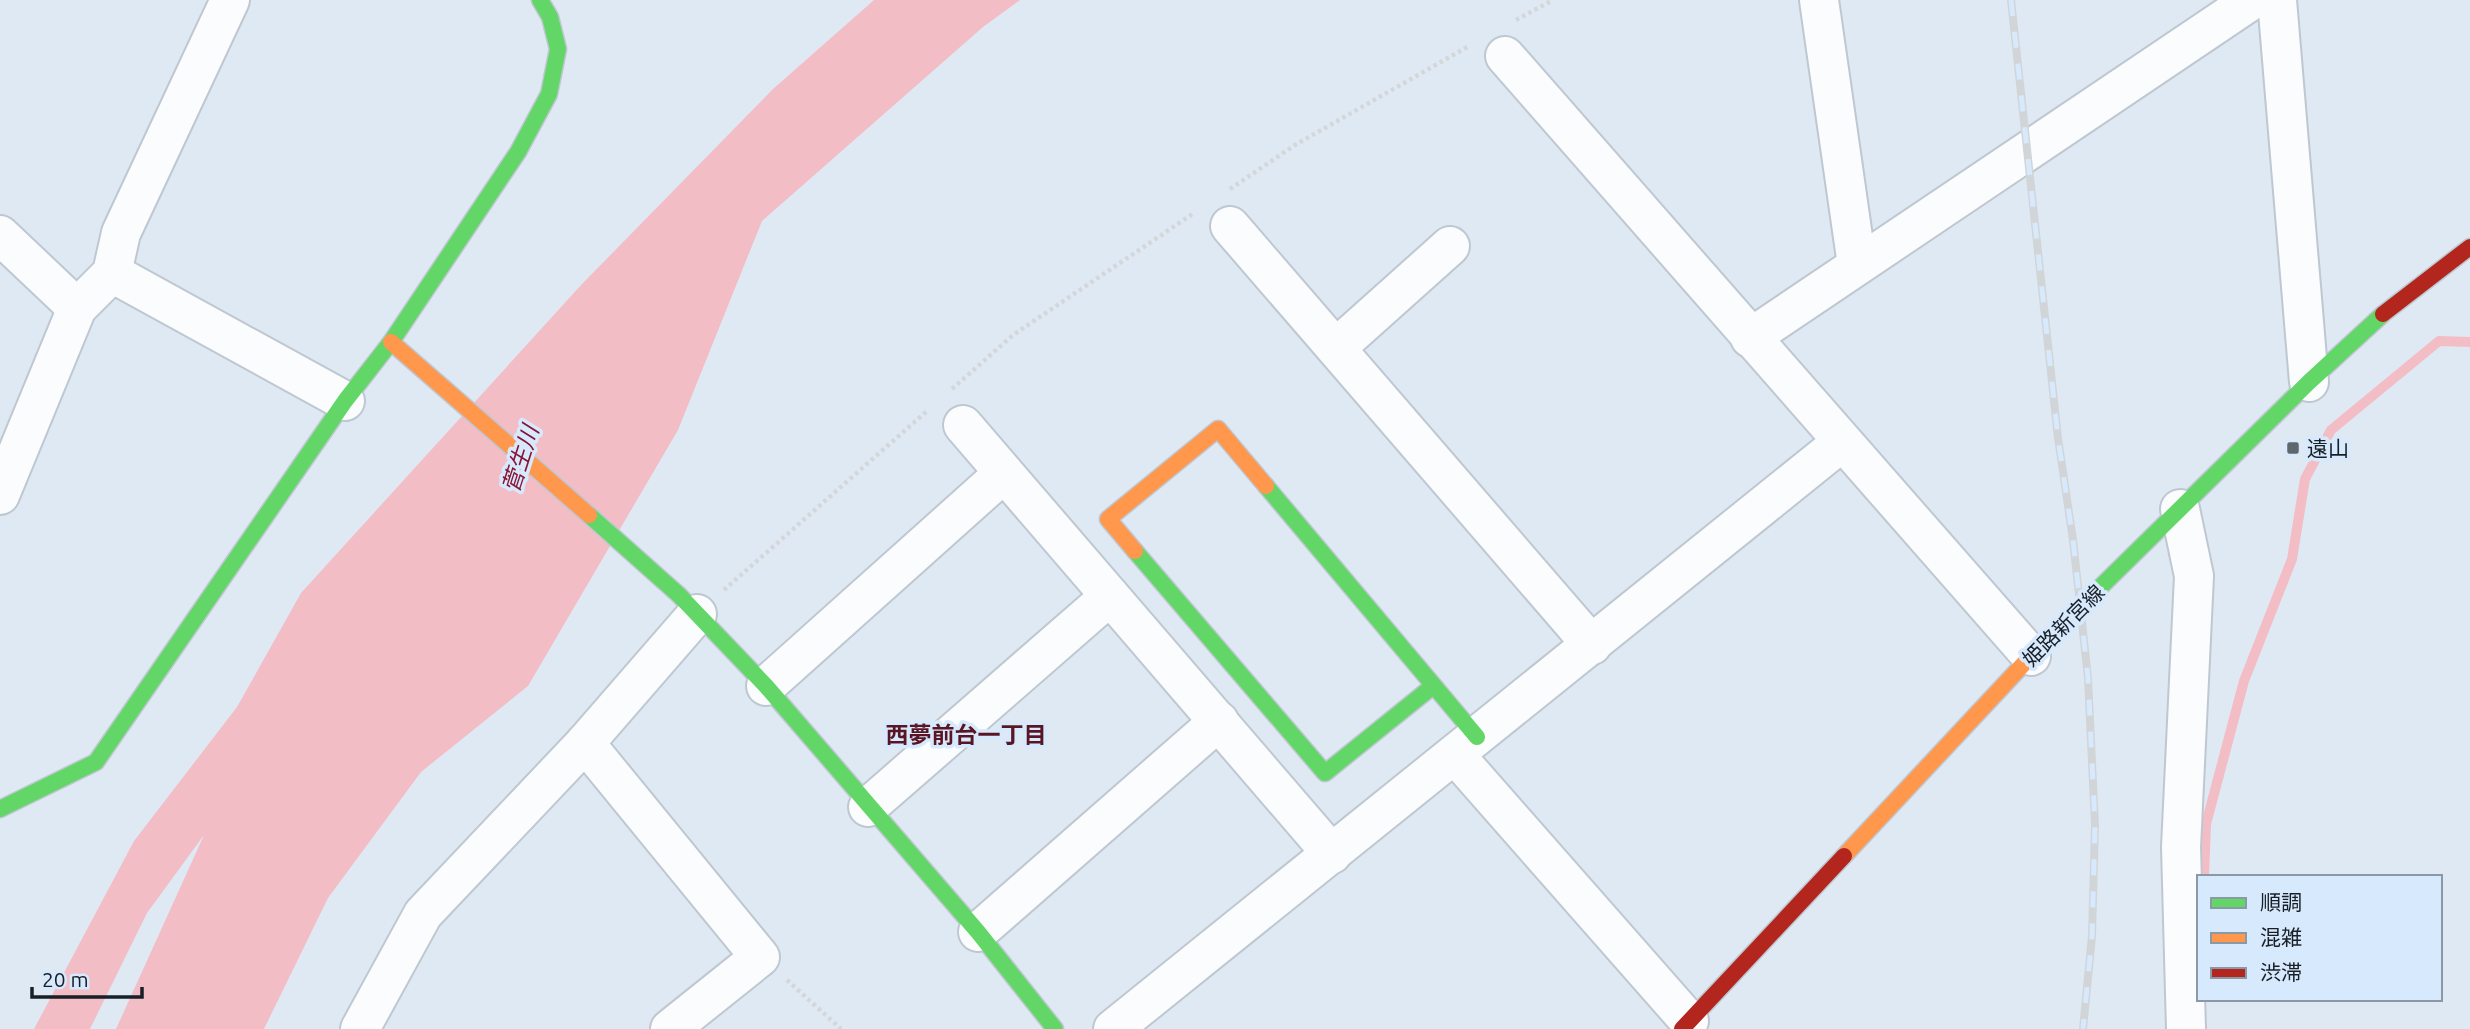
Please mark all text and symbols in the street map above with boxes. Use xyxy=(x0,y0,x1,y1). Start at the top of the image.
water label: 菅生川 xyxy=(497,419,543,496)
place label: 遠山 xyxy=(2307,436,2349,460)
marker: 遠山 xyxy=(2285,440,2301,456)
street label: 姫路新宮線 xyxy=(2017,579,2109,671)
district label: 西夢前台一丁目 xyxy=(886,722,1047,747)
legend xyxy=(2197,875,2442,1001)
text: 順調 xyxy=(2260,890,2302,914)
text: 混雑 xyxy=(2260,925,2302,949)
scale bar xyxy=(32,956,142,1000)
text: 渋滞 xyxy=(2260,960,2302,984)
text: 20 m xyxy=(42,967,89,991)

